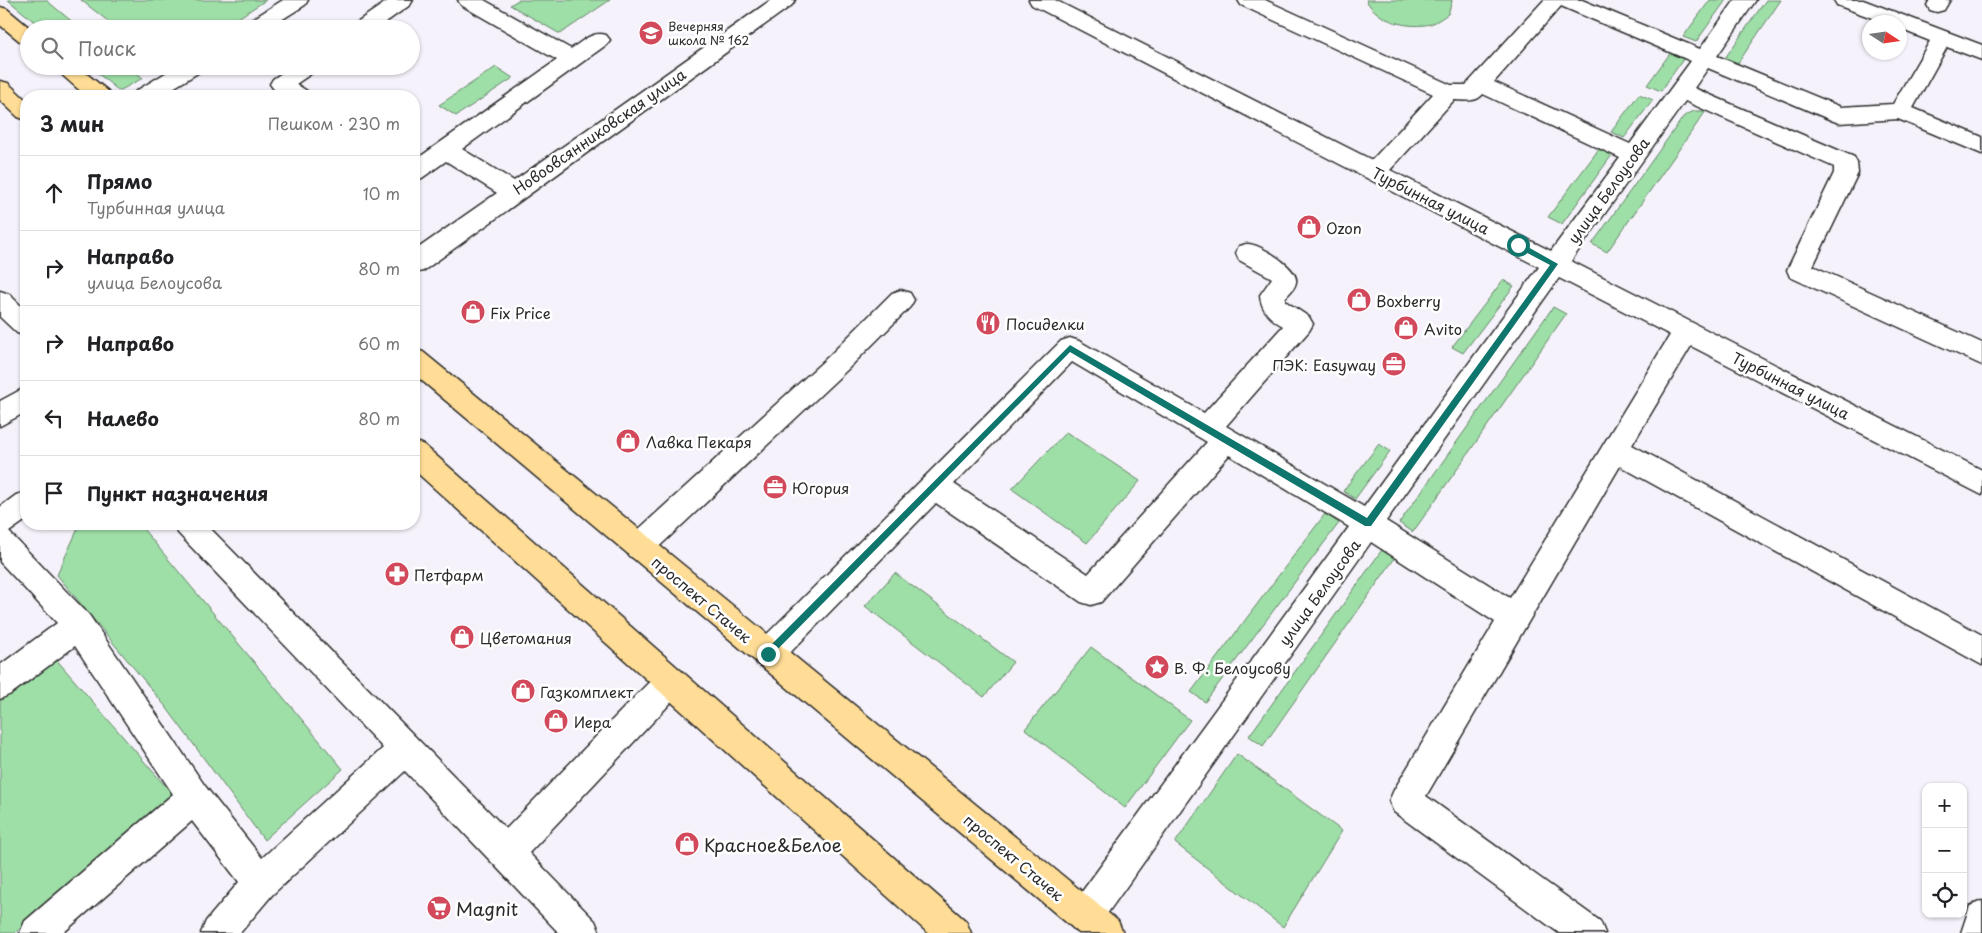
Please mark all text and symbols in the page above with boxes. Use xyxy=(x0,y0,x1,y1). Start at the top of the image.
north arrow xyxy=(1862,15,1907,60)
place label: Вечерняя школа № 162 xyxy=(668,17,749,49)
search box xyxy=(20,20,420,75)
school or university icon: Вечерняя школа № 162 xyxy=(638,20,664,46)
icon: search xyxy=(38,34,66,62)
text: Поиск xyxy=(78,34,136,62)
street label: Новоовсянниковская улица xyxy=(508,62,691,200)
text: 3 мин xyxy=(40,107,104,139)
text: Пешком · 230 m xyxy=(268,111,400,135)
street label: улица Белоусова xyxy=(1562,132,1655,248)
street label: Турбинная улица xyxy=(1368,160,1494,240)
text: Прямо xyxy=(87,167,152,195)
icon: ahead xyxy=(40,179,68,207)
text: 10 m xyxy=(363,181,400,205)
text: Турбинная улица xyxy=(87,195,225,219)
shop icon: Ozon xyxy=(1296,214,1322,240)
place label: Ozon xyxy=(1326,216,1362,239)
route start xyxy=(1507,234,1530,257)
text: Направо xyxy=(87,242,174,270)
icon: right xyxy=(40,254,68,282)
text: 80 m xyxy=(358,256,400,280)
text: улица Белоусова xyxy=(87,270,222,294)
shop icon: Boxberry xyxy=(1346,287,1372,313)
place label: Boxberry xyxy=(1376,289,1441,312)
shop icon: Fix Price xyxy=(460,299,486,325)
place label: Fix Price xyxy=(490,301,551,324)
restaurant icon: Посиделки xyxy=(975,310,1001,336)
place label: Посиделки xyxy=(1006,312,1085,335)
shop icon: Avito xyxy=(1393,315,1419,341)
place label: Avito xyxy=(1424,317,1462,340)
icon: right xyxy=(40,329,68,357)
text: Направо xyxy=(87,329,174,357)
text: 60 m xyxy=(358,331,400,355)
street label: Турбинная улица xyxy=(1728,345,1854,425)
office icon: ПЭК: Easyway xyxy=(1381,351,1407,377)
place label: ПЭК: Easyway xyxy=(1272,353,1376,376)
icon: left xyxy=(40,404,68,432)
text: Налево xyxy=(87,404,159,432)
text: 80 m xyxy=(358,406,400,430)
shop icon: Лавка Пекаря xyxy=(615,428,641,454)
place label: Лавка Пекаря xyxy=(646,430,752,453)
office icon: Югория xyxy=(762,474,788,500)
place label: Югория xyxy=(792,476,849,499)
icon: arrive xyxy=(40,479,68,507)
text: Пункт назначения xyxy=(87,479,268,507)
street label: улица Белоусова xyxy=(1273,534,1366,650)
street label: проспект Стачек xyxy=(647,550,757,648)
pharmacy icon: Петфарм xyxy=(384,561,410,587)
place label: Петфарм xyxy=(414,563,484,586)
shop icon: Цветомания xyxy=(449,624,475,650)
place label: Цветомания xyxy=(480,626,572,649)
route end xyxy=(757,643,780,666)
place icon: В. Ф. Белоусову xyxy=(1144,654,1170,680)
place label: В. Ф. Белоусову xyxy=(1174,656,1291,679)
shop icon: Газкомплект xyxy=(510,678,536,704)
place label: Газкомплект xyxy=(540,680,634,703)
shop icon: Иера xyxy=(543,708,569,734)
place label: Иера xyxy=(574,710,612,733)
map controls xyxy=(1922,783,1967,918)
button: + xyxy=(1922,783,1967,828)
street label: проспект Стачек xyxy=(959,808,1069,906)
button: − xyxy=(1922,828,1967,873)
shop icon: Красное&Белое xyxy=(674,831,700,857)
place label: Красное&Белое xyxy=(704,831,842,858)
button: locate xyxy=(1922,873,1967,918)
supermarket icon: Magnit xyxy=(426,895,452,921)
place label: Magnit xyxy=(456,895,518,922)

